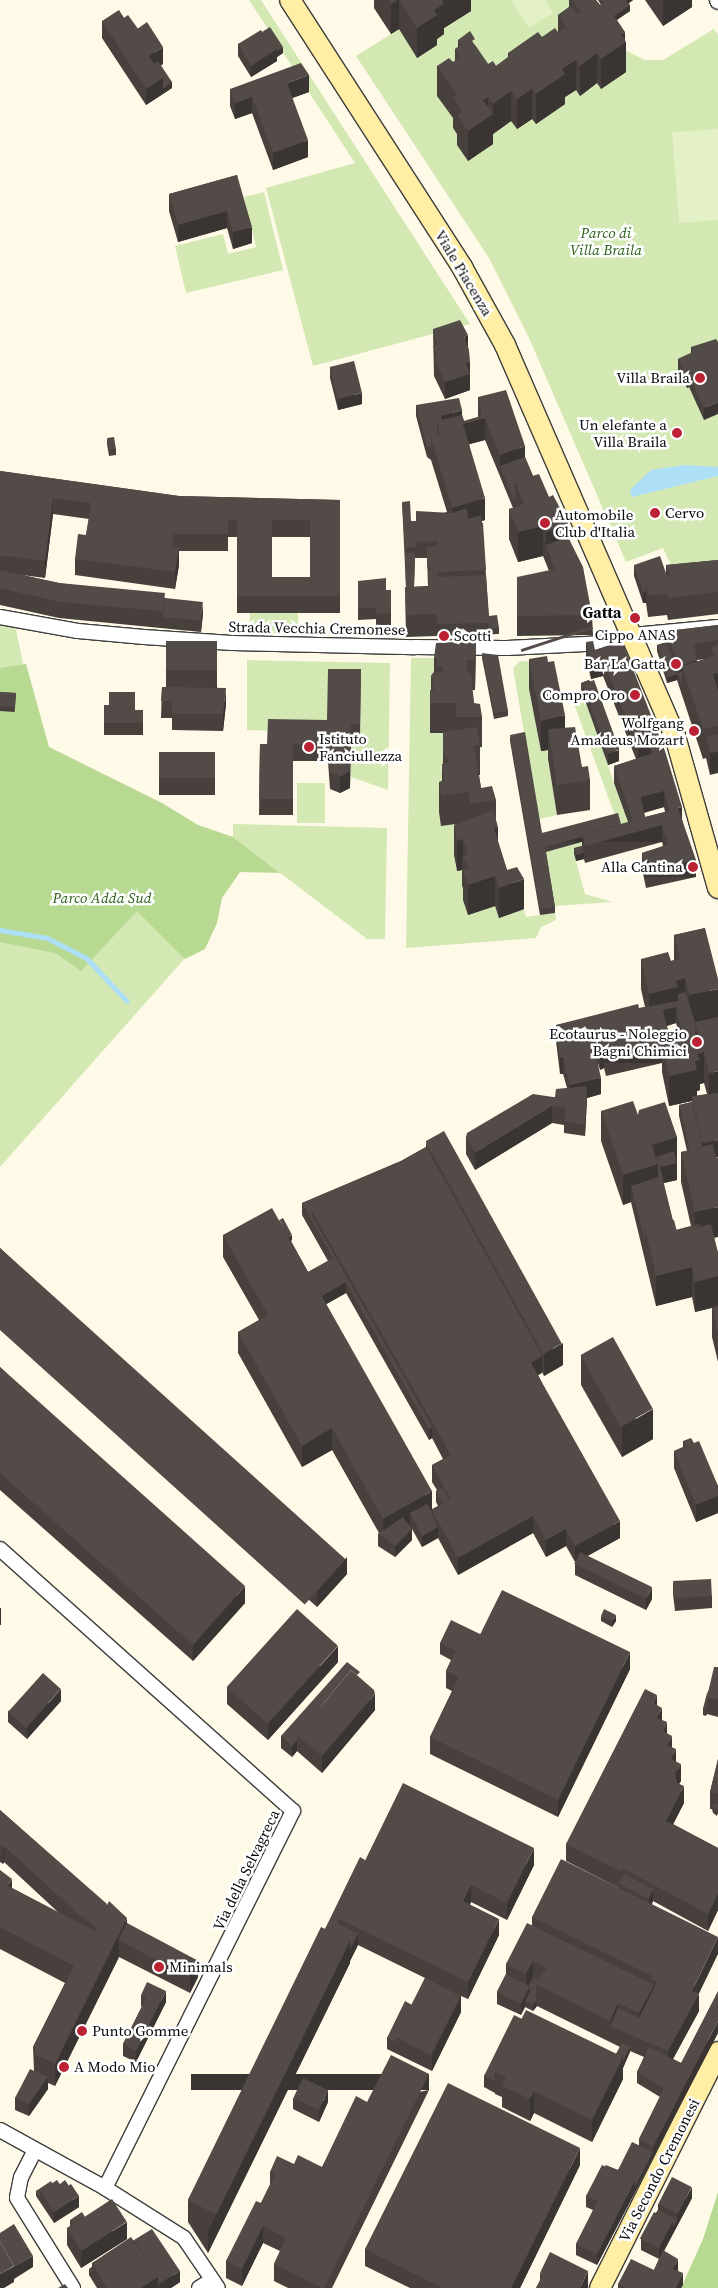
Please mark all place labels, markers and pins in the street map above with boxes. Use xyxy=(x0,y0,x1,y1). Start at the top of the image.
place label: Villa Braila xyxy=(616,369,690,387)
marker: Villa Braila xyxy=(694,372,706,384)
place label: Un elefante a Villa Braila xyxy=(579,415,667,450)
marker: Un elefante a Villa Braila xyxy=(671,427,683,439)
place label: Cervo xyxy=(665,504,704,522)
place label: Automobile Club d'Italia xyxy=(555,505,635,540)
marker: Cervo xyxy=(649,507,661,519)
marker: Automobile Club d'Italia xyxy=(539,517,551,529)
marker: Cippo ANAS xyxy=(629,612,641,624)
place label: Cippo ANAS xyxy=(595,626,675,644)
place label: Scotti xyxy=(454,627,491,645)
marker: Scotti xyxy=(438,630,450,642)
place label: Bar La Gatta xyxy=(584,655,666,673)
marker: Bar La Gatta xyxy=(670,658,682,670)
place label: Compro Oro xyxy=(542,686,625,704)
marker: Compro Oro xyxy=(629,689,641,701)
place label: Wolfgang Amadeus Mozart xyxy=(571,713,684,748)
marker: Wolfgang Amadeus Mozart xyxy=(688,725,700,737)
place label: Istituto Fanciullezza xyxy=(319,729,402,764)
marker: Istituto Fanciullezza xyxy=(303,741,315,753)
place label: Alla Cantina xyxy=(601,858,683,876)
marker: Alla Cantina xyxy=(687,861,699,873)
place label: Ecotaurus - Noleggio Bagni Chimici xyxy=(549,1024,687,1059)
marker: Ecotaurus - Noleggio Bagni Chimici xyxy=(691,1036,703,1048)
place label: Minimals xyxy=(169,1958,233,1976)
marker: Minimals xyxy=(153,1961,165,1973)
place label: Punto Gomme xyxy=(92,2022,188,2040)
marker: Punto Gomme xyxy=(76,2025,88,2037)
place label: A Modo Mio xyxy=(74,2058,155,2076)
marker: A Modo Mio xyxy=(58,2061,70,2073)

